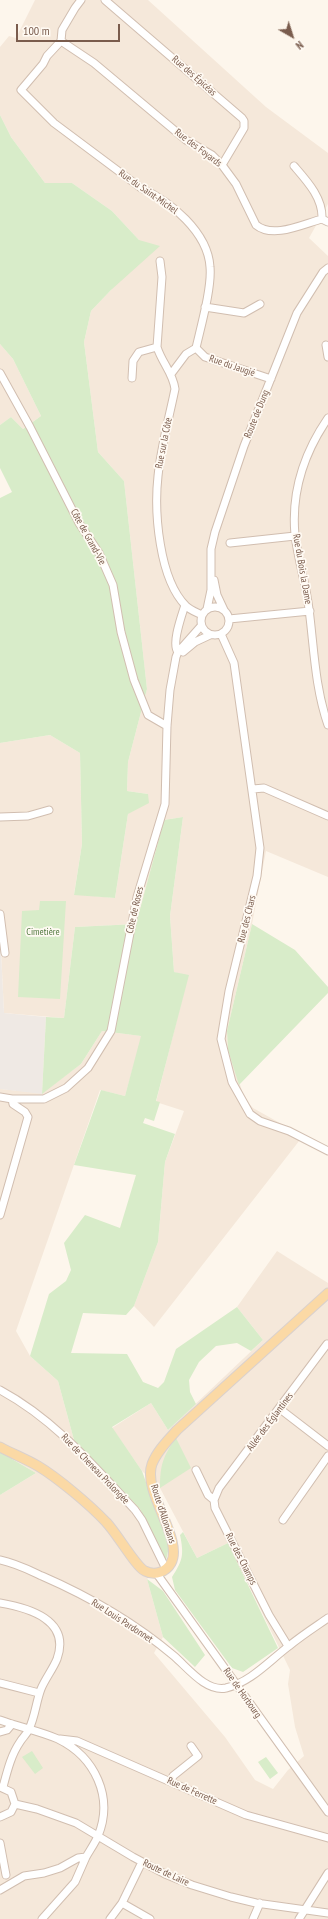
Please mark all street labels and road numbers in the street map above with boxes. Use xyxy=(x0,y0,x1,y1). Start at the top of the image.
street label: Rue des Épicéas xyxy=(169,53,219,99)
street label: Rue des Foyards xyxy=(172,126,224,170)
street label: Rue du Saint-Michel xyxy=(116,167,180,217)
street label: Rue du Jaugié xyxy=(208,353,256,379)
street label: Route de Dung xyxy=(242,388,272,440)
street label: Rue sur la Côte xyxy=(153,416,175,470)
street label: Côte de Grand-Vie xyxy=(68,507,108,567)
street label: Rue du Bois la Dame xyxy=(290,533,314,605)
street label: Côte de Roses xyxy=(124,885,146,935)
street label: Rue des Chars xyxy=(235,894,259,944)
street label: Allée des Églantines xyxy=(244,1391,296,1453)
street label: Rue de Cheneau Prolongée xyxy=(58,1431,132,1507)
street label: Route d'Allondans xyxy=(148,1483,178,1545)
street label: Rue des Champs xyxy=(223,1531,259,1587)
street label: Rue Louis Pardonnet xyxy=(89,1597,155,1645)
street label: Rue de Horbourg xyxy=(220,1666,264,1720)
street label: Rue de Ferrette xyxy=(165,1775,219,1807)
street label: Route de Laire xyxy=(141,1857,191,1889)

